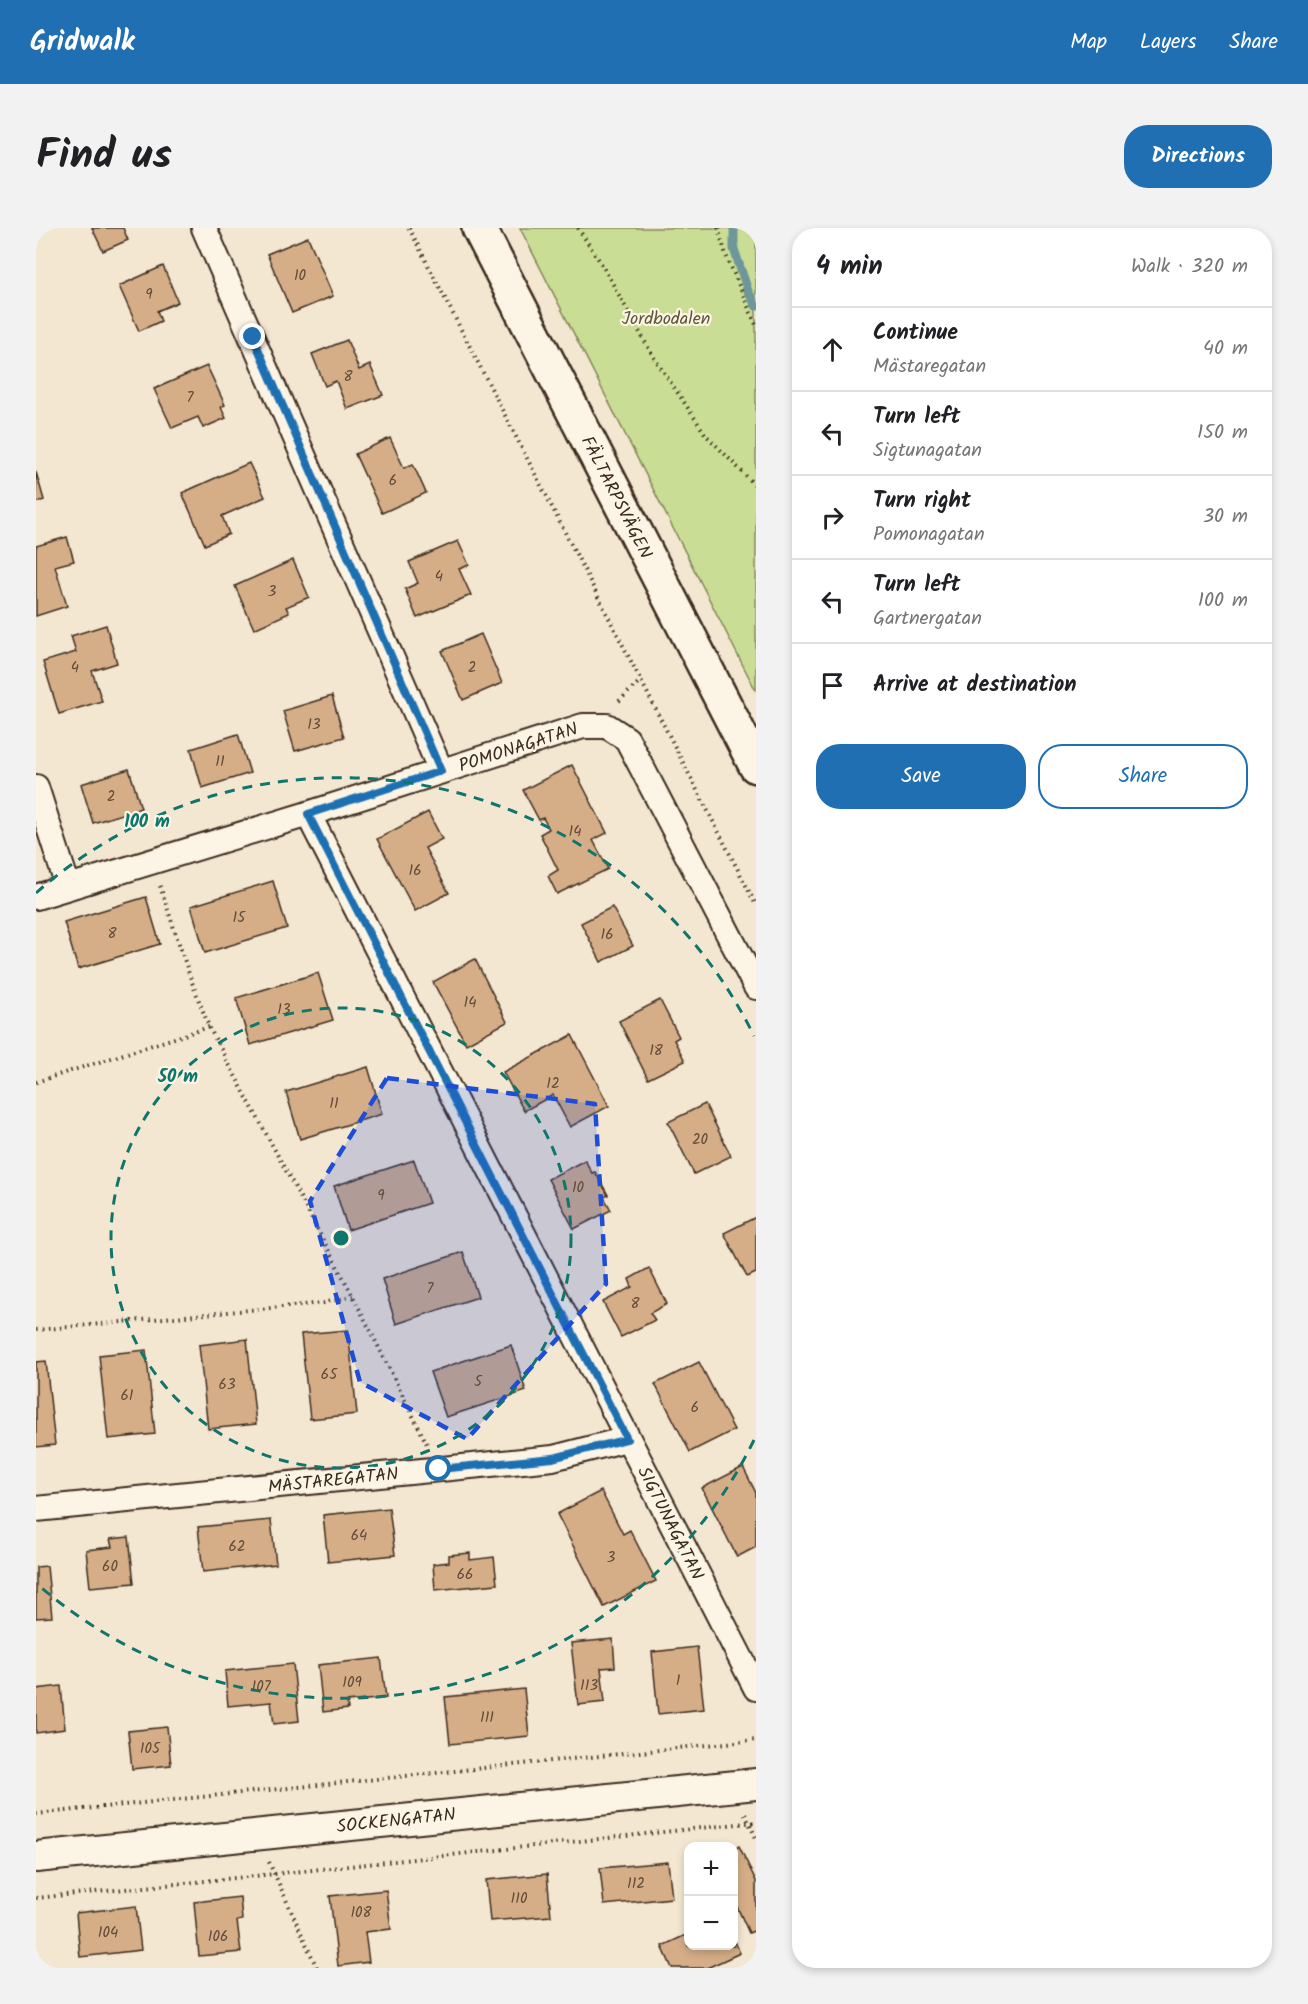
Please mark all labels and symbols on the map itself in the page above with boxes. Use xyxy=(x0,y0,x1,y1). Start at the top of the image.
house number: 10 xyxy=(294,264,307,288)
house number: 9 xyxy=(145,283,153,307)
park label: Jordbodalen xyxy=(622,305,710,334)
route end xyxy=(239,323,265,349)
house number: 8 xyxy=(343,365,353,389)
house number: 7 xyxy=(187,386,195,410)
street label: FÄLTARPSVÄGEN xyxy=(572,431,659,564)
house number: 6 xyxy=(389,469,397,493)
house number: 4 xyxy=(435,565,443,589)
house number: 3 xyxy=(268,580,277,604)
house number: 4 xyxy=(71,656,79,680)
house number: 2 xyxy=(468,656,476,680)
house number: 13 xyxy=(307,713,321,737)
street label: POMONAGATAN xyxy=(455,715,582,781)
house number: 11 xyxy=(215,750,225,774)
house number: 2 xyxy=(107,785,115,809)
text: 100 m xyxy=(124,808,170,837)
house number: 14 xyxy=(569,820,581,844)
house number: 16 xyxy=(408,859,422,883)
house number: 15 xyxy=(233,906,246,930)
house number: 8 xyxy=(107,922,117,946)
house number: 16 xyxy=(600,923,614,947)
house number: 14 xyxy=(464,991,476,1015)
house number: 13 xyxy=(277,998,291,1022)
house number: 18 xyxy=(649,1039,664,1063)
text: 50 m xyxy=(157,1063,198,1092)
house number: 12 xyxy=(546,1072,560,1096)
house number: 11 xyxy=(329,1092,339,1116)
house number: 20 xyxy=(692,1128,709,1152)
house number: 10 xyxy=(572,1176,585,1200)
house number: 9 xyxy=(377,1184,385,1208)
centre of rings xyxy=(331,1228,351,1248)
house number: 7 xyxy=(427,1277,435,1301)
house number: 8 xyxy=(630,1292,640,1316)
house number: 65 xyxy=(321,1363,338,1387)
house number: 5 xyxy=(474,1370,483,1394)
house number: 63 xyxy=(219,1373,236,1397)
house number: 61 xyxy=(120,1384,134,1408)
house number: 6 xyxy=(691,1396,699,1420)
route start xyxy=(425,1455,451,1481)
street label: MÄSTAREGATAN xyxy=(266,1460,400,1503)
street label: SIGTUNAGATAN xyxy=(629,1462,711,1586)
house number: 64 xyxy=(351,1524,367,1548)
house number: 62 xyxy=(228,1535,246,1559)
house number: 3 xyxy=(607,1546,616,1570)
house number: 60 xyxy=(102,1555,118,1579)
house number: 66 xyxy=(457,1563,473,1587)
house number: 1 xyxy=(676,1669,681,1693)
house number: 109 xyxy=(342,1671,362,1695)
house number: 113 xyxy=(580,1674,598,1698)
house number: 107 xyxy=(251,1675,272,1699)
house number: 111 xyxy=(480,1706,494,1730)
house number: 105 xyxy=(140,1737,161,1761)
street label: SOCKENGATAN xyxy=(335,1801,457,1842)
house number: 112 xyxy=(627,1872,645,1896)
house number: 110 xyxy=(511,1887,528,1911)
house number: 108 xyxy=(350,1901,373,1925)
house number: 104 xyxy=(98,1921,118,1945)
house number: 106 xyxy=(208,1925,228,1949)

